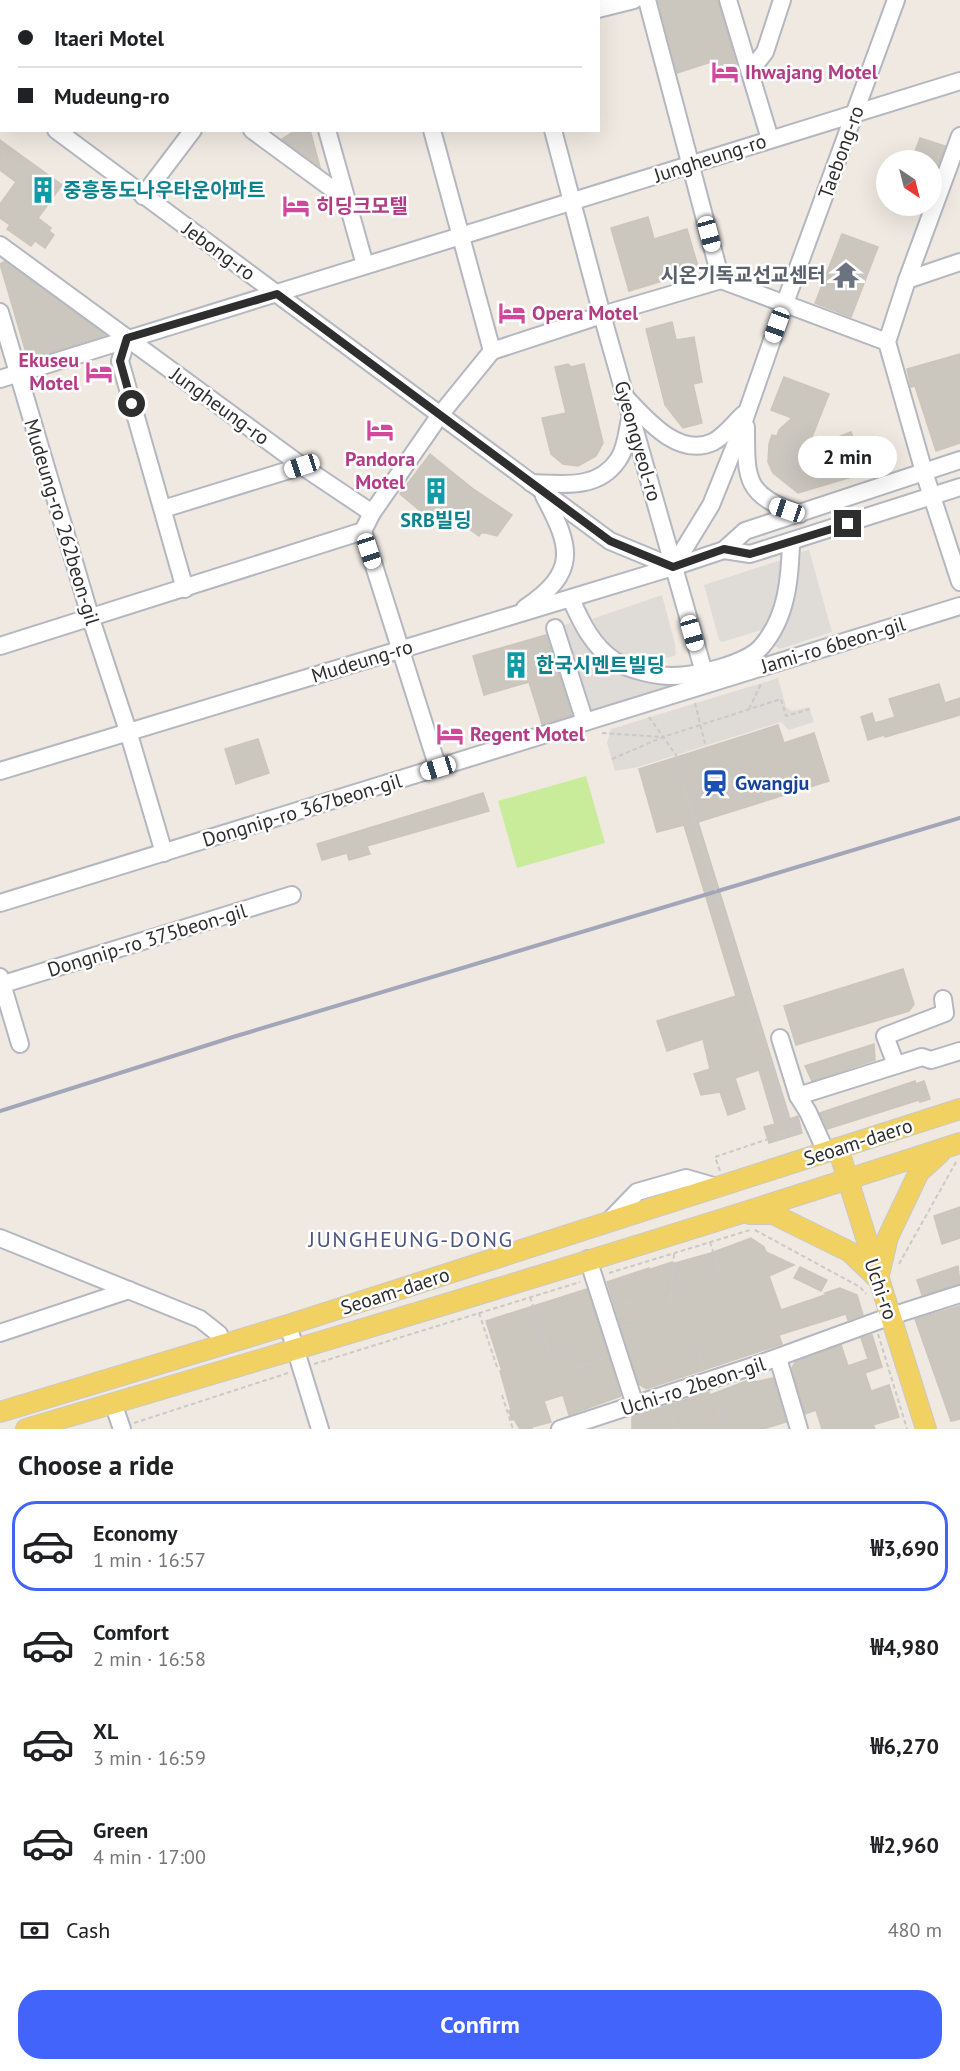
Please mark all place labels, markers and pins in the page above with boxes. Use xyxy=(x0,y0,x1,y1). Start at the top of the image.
hotel icon: Ihwajang Motel xyxy=(710,57,740,87)
place label: Ihwajang Motel xyxy=(745,59,878,85)
building icon: 중흥동도나우타운아파트 xyxy=(28,175,58,205)
place label: 중흥동도나우타운아파트 xyxy=(63,177,265,203)
hotel icon: 히딩크모텔 xyxy=(281,191,311,221)
place label: 히딩크모텔 xyxy=(316,193,408,219)
temple icon: 시온기독교선교센터 xyxy=(831,260,861,290)
place label: 시온기독교선교센터 xyxy=(660,262,826,288)
hotel icon: Opera Motel xyxy=(497,298,527,328)
place label: Opera Motel xyxy=(532,300,638,326)
place label: Ekuseu Motel xyxy=(19,347,79,396)
hotel icon: Ekuseu Motel xyxy=(84,357,114,387)
hotel icon: Pandora Motel xyxy=(365,415,395,445)
place label: Pandora Motel xyxy=(345,446,415,495)
building icon: SRB빌딩 xyxy=(421,476,451,506)
place label: SRB빌딩 xyxy=(400,507,472,533)
building icon: 한국시멘트빌딩 xyxy=(501,650,531,680)
place label: 한국시멘트빌딩 xyxy=(536,652,665,678)
hotel icon: Regent Motel xyxy=(435,719,465,749)
place label: Regent Motel xyxy=(470,721,585,747)
station icon: Gwangju xyxy=(700,768,730,798)
place label: Gwangju xyxy=(735,770,809,796)

